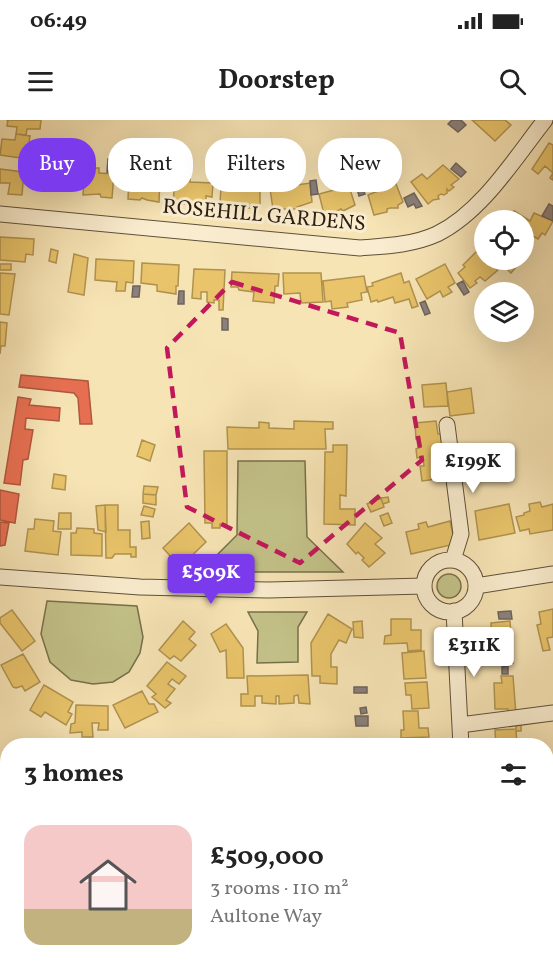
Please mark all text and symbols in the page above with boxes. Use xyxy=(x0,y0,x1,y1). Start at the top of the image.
text: 06:49 xyxy=(30,6,87,37)
text: Doorstep xyxy=(218,62,335,100)
icon: menu xyxy=(24,65,57,98)
icon: search xyxy=(496,65,529,98)
chip: Buy xyxy=(18,138,96,192)
chip: Rent xyxy=(108,138,193,192)
chip: Filters xyxy=(205,138,306,192)
chip: New xyxy=(318,138,402,192)
street label: ROSEHILL GARDENS xyxy=(161,193,367,239)
map controls xyxy=(474,210,534,342)
button: locate xyxy=(474,210,534,270)
button: layers xyxy=(474,282,534,342)
pin: £199K xyxy=(431,443,515,494)
text: £199K xyxy=(445,448,501,476)
pin: £509K xyxy=(169,554,253,605)
text: £509K xyxy=(182,559,240,587)
pin: £311K xyxy=(432,627,516,678)
text: £311K xyxy=(448,632,500,660)
text: 3 homes xyxy=(24,756,124,792)
icon: filters xyxy=(497,758,530,791)
text: £509,000 xyxy=(210,839,324,875)
icon: home xyxy=(72,849,144,921)
text: 3 rooms · 110 m² xyxy=(210,875,349,903)
text: Aultone Way xyxy=(210,903,322,931)

